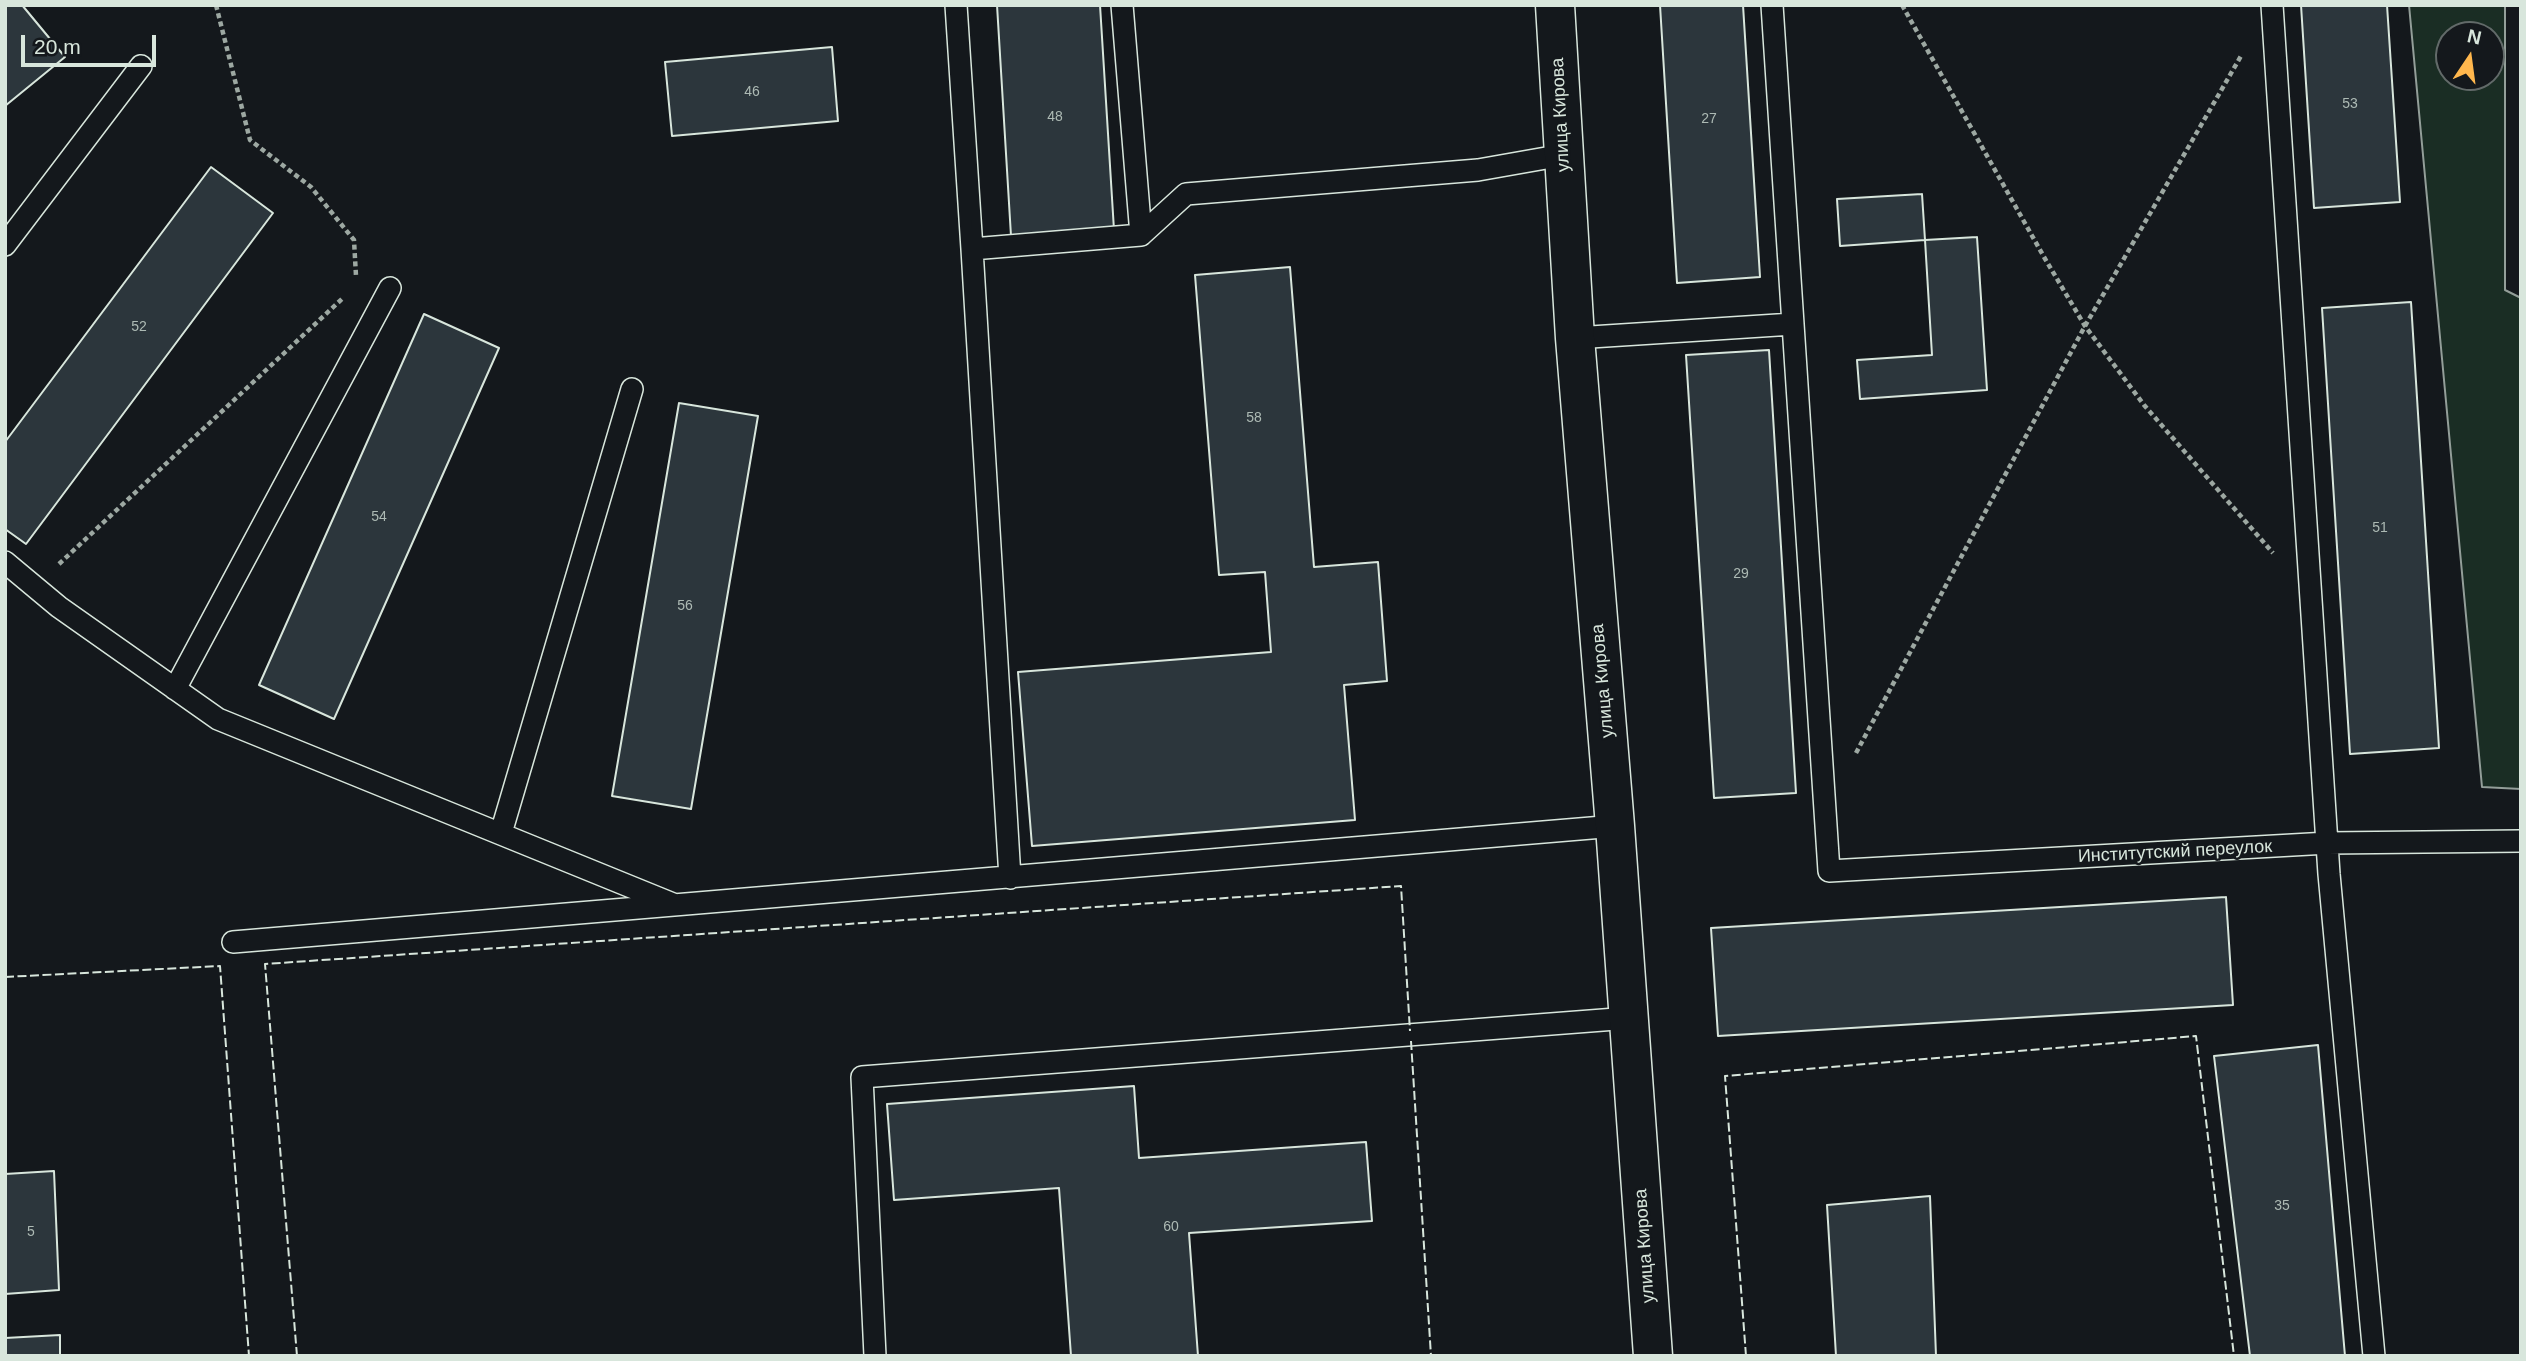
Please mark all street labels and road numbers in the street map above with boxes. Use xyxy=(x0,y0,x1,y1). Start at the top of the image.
street label: улица Кирова xyxy=(1547,57,1575,173)
street label: улица Кирова xyxy=(1587,623,1619,739)
street label: Институтский переулок xyxy=(2077,836,2273,868)
street label: улица Кирова xyxy=(1630,1188,1660,1304)

